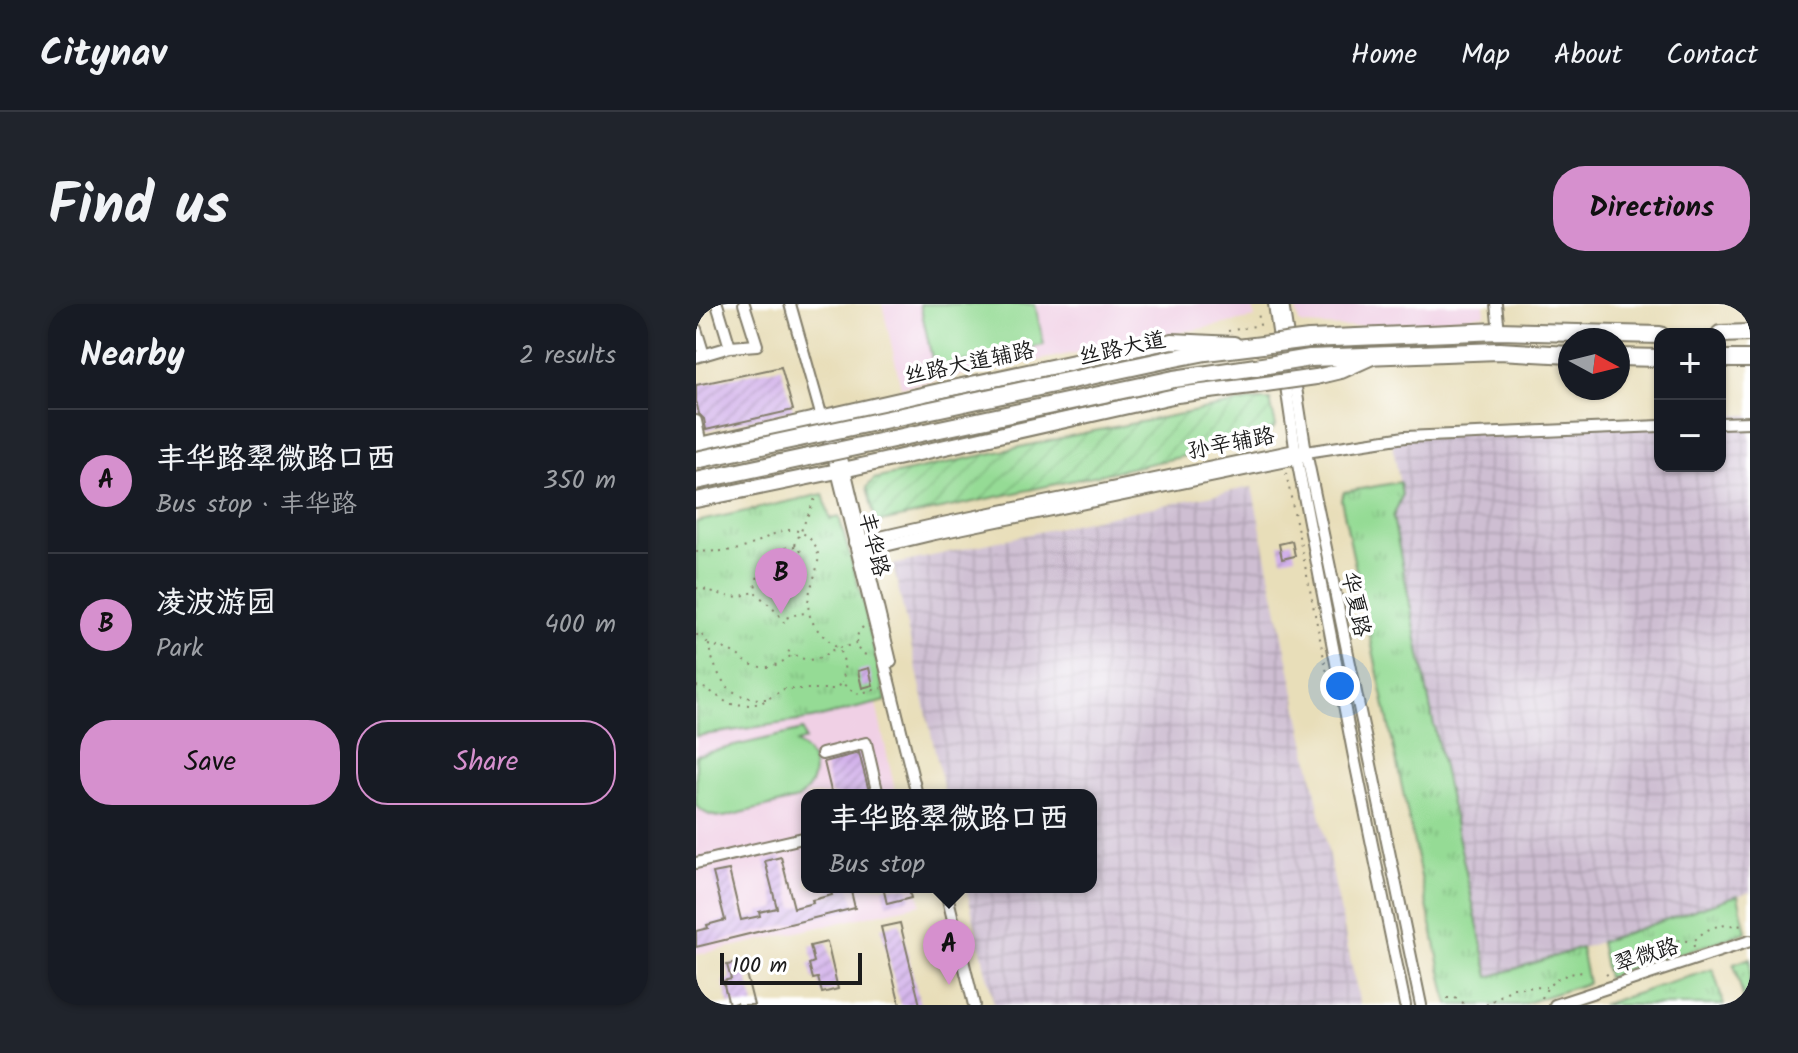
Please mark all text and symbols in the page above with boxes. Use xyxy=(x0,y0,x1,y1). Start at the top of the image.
text: Citynav xyxy=(40,25,167,85)
text: Home xyxy=(1351,33,1417,78)
text: Map xyxy=(1461,33,1510,78)
text: About xyxy=(1554,33,1622,78)
text: Contact xyxy=(1666,33,1758,78)
text: Find us xyxy=(48,163,229,253)
button: Directions xyxy=(1553,166,1750,251)
street label: 丝路大道 xyxy=(1076,323,1169,376)
north arrow xyxy=(1558,328,1630,400)
map controls xyxy=(1654,328,1726,472)
button: + xyxy=(1654,328,1726,400)
text: Nearby xyxy=(80,329,185,383)
street label: 丝路大道辅路 xyxy=(901,334,1038,395)
text: 2 results xyxy=(519,335,616,377)
button: − xyxy=(1654,400,1726,472)
street label: 孙辛辅路 xyxy=(1185,419,1278,470)
text: 丰华路翠微路口西 xyxy=(156,436,396,484)
text: A xyxy=(98,460,114,502)
text: 350 m xyxy=(543,460,616,502)
text: Bus stop · 丰华路 xyxy=(156,484,357,526)
street label: 丰华路 xyxy=(848,508,898,581)
pin: B xyxy=(755,548,807,614)
street label: 华夏路 xyxy=(1331,569,1379,640)
text: 凌波游园 xyxy=(156,580,276,628)
text: B xyxy=(98,604,114,646)
text: 400 m xyxy=(545,604,616,646)
text: Park xyxy=(156,628,203,670)
your location xyxy=(1320,666,1360,706)
button: Save xyxy=(80,720,340,805)
button: Share xyxy=(356,720,616,805)
popup xyxy=(801,789,1097,893)
text: 丰华路翠微路口西 xyxy=(829,796,1069,844)
text: Bus stop xyxy=(829,844,925,886)
pin: A xyxy=(923,919,975,985)
street label: 翠微路 xyxy=(1610,930,1684,983)
scale bar xyxy=(720,949,862,985)
text: 100 m xyxy=(732,949,787,984)

